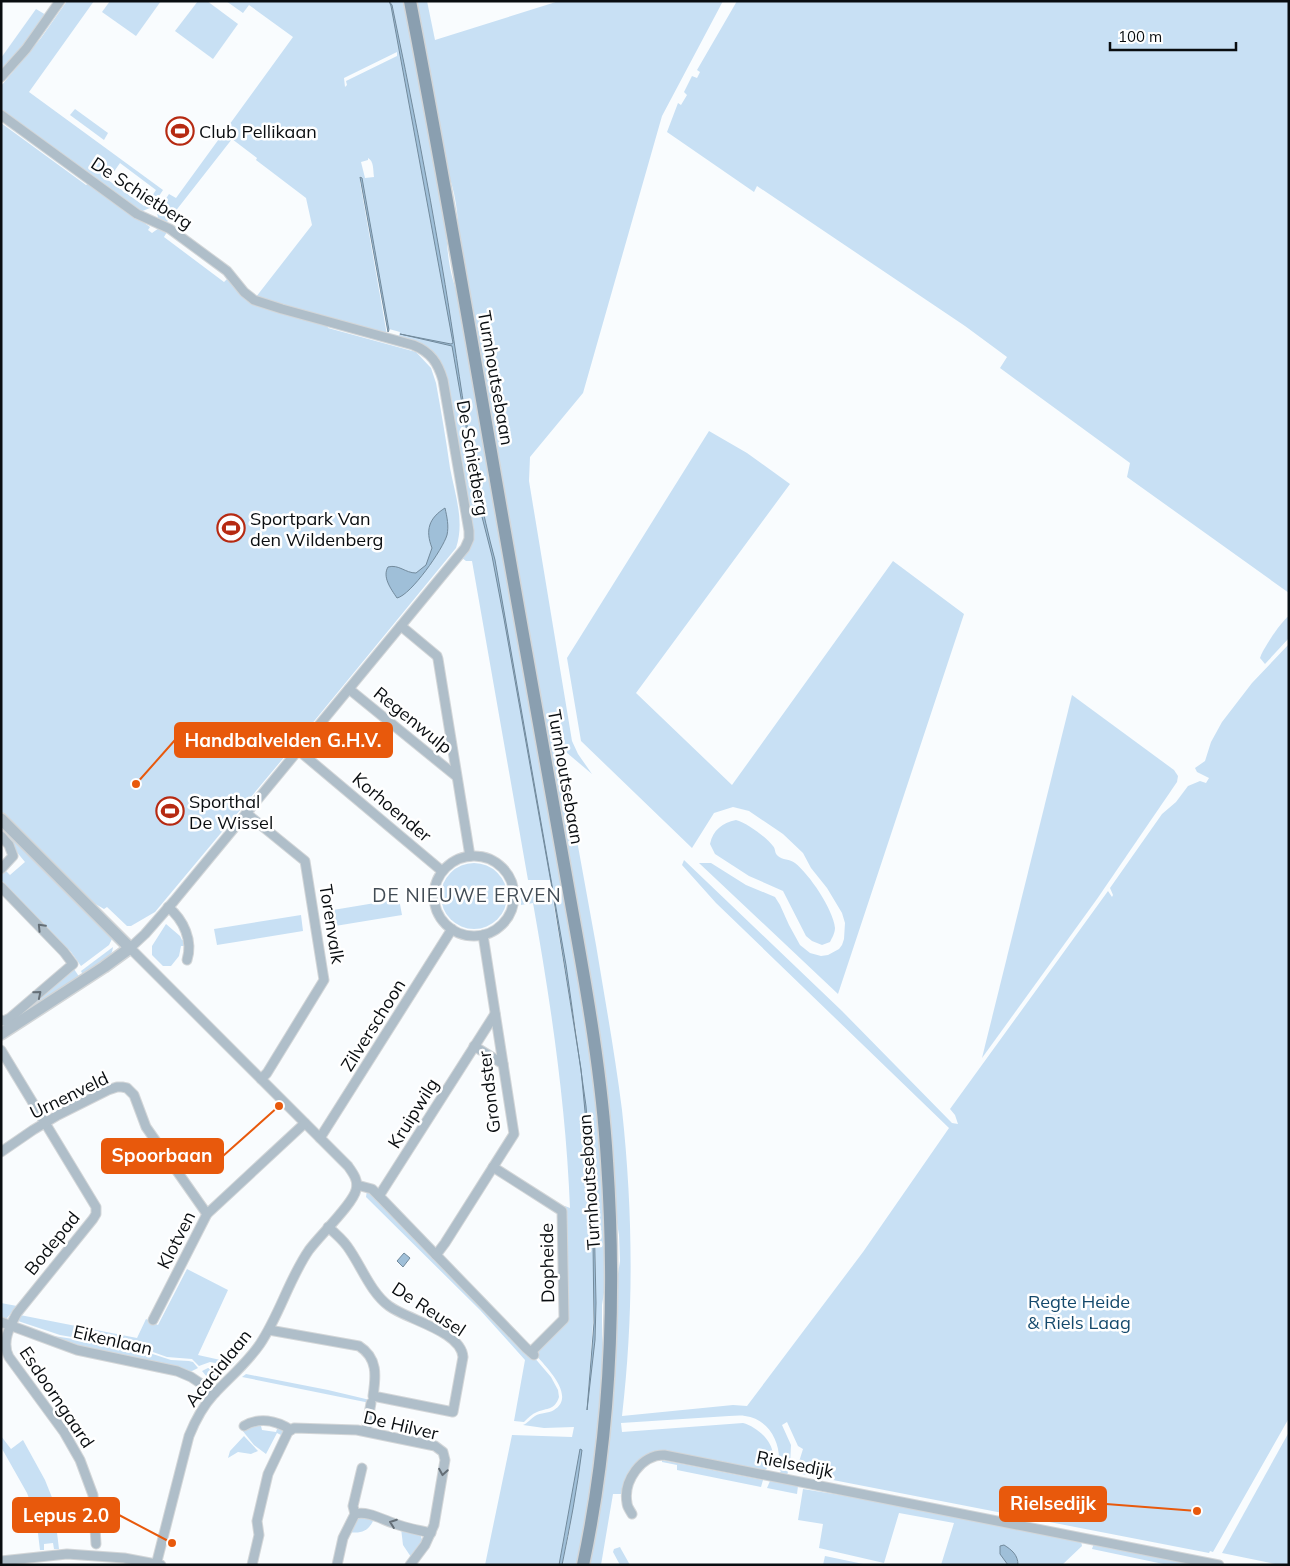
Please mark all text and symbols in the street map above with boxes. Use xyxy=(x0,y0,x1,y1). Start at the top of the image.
scale bar xyxy=(1110,20,1236,52)
text: 100 m xyxy=(1118,27,1162,46)
sports icon: Club Pellikaan xyxy=(165,116,195,146)
place label: Club Pellikaan xyxy=(199,120,317,143)
street label: De Schietberg xyxy=(87,152,197,234)
street label: Turnhoutsebaan xyxy=(473,309,519,447)
street label: De Schietberg xyxy=(452,398,494,518)
place label: Sportpark Van den Wildenberg xyxy=(250,507,383,551)
sports icon: Sportpark Van den Wildenberg xyxy=(216,513,246,543)
street label: Regenwulp xyxy=(369,681,457,759)
street label: Turnhoutsebaan xyxy=(543,708,589,846)
callout: Handbalvelden G.H.V. xyxy=(175,723,392,757)
text: Handbalvelden G.H.V. xyxy=(184,728,382,752)
street label: Korhoender xyxy=(348,767,437,847)
place label: Sporthal De Wissel xyxy=(189,790,273,834)
sports icon: Sporthal De Wissel xyxy=(155,796,185,826)
street label: Torenvalk xyxy=(314,883,350,966)
district label: DE NIEUWE ERVEN xyxy=(372,883,562,907)
one-way arrow xyxy=(38,924,47,933)
street label: Zilverschoon xyxy=(336,975,410,1075)
one-way arrow xyxy=(32,991,41,999)
street label: Grondster xyxy=(472,1049,505,1134)
street label: Urnenveld xyxy=(26,1066,112,1124)
street label: Kruipwilg xyxy=(382,1074,444,1152)
street label: Turnhoutsebaan xyxy=(573,1113,605,1251)
callout: Spoorbaan xyxy=(102,1139,223,1173)
text: Spoorbaan xyxy=(112,1143,212,1167)
street label: Bodepad xyxy=(19,1206,85,1280)
street label: Klotven xyxy=(152,1207,200,1273)
street label: Dopheide xyxy=(535,1223,559,1303)
street label: De Reusel xyxy=(388,1277,470,1341)
park label: Regte Heide & Riels Laag xyxy=(1027,1290,1131,1334)
street label: Eikenlaan xyxy=(71,1320,155,1360)
street label: Acacialaan xyxy=(180,1325,256,1411)
street label: Esdoorngaard xyxy=(15,1342,99,1452)
street label: De Hilver xyxy=(361,1405,441,1445)
street label: Rielsedijk xyxy=(754,1445,836,1483)
one-way arrow xyxy=(438,1467,448,1476)
callout: Rielsedijk xyxy=(1000,1487,1106,1521)
text: Rielsedijk xyxy=(1010,1491,1096,1515)
callout: Lepus 2.0 xyxy=(13,1498,119,1532)
text: Lepus 2.0 xyxy=(23,1503,109,1527)
one-way arrow xyxy=(389,1519,398,1529)

